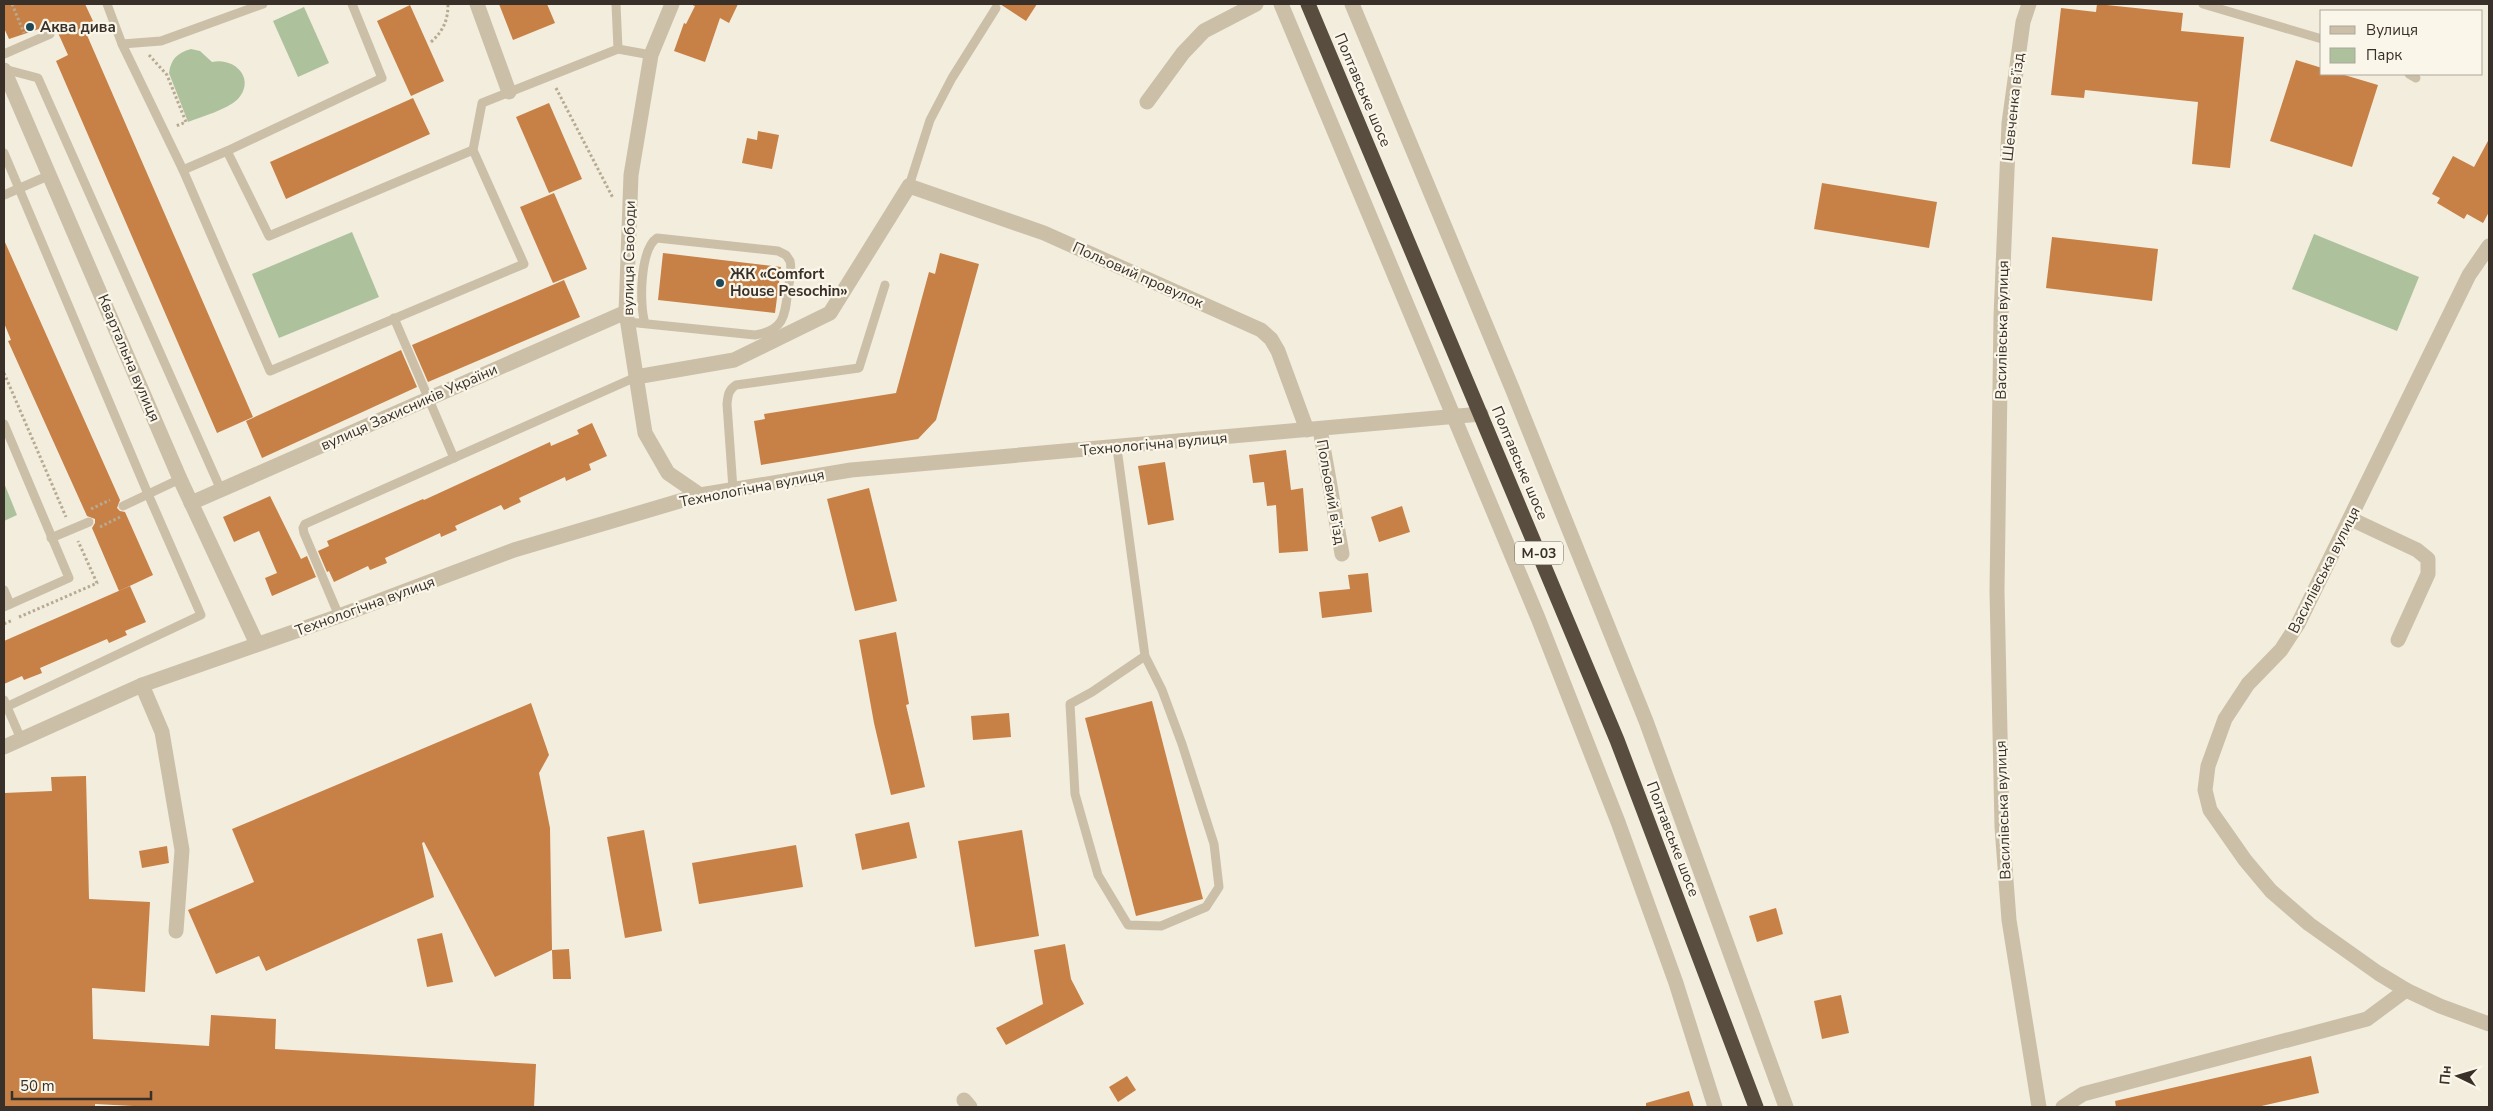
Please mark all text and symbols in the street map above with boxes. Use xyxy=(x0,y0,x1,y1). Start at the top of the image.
legend xyxy=(2320,10,2483,75)
place label: Аква дива xyxy=(40,17,116,37)
text: Вулиця xyxy=(2366,20,2418,40)
marker: Аква дива xyxy=(24,21,36,33)
street label: Полтавське шосе xyxy=(1330,30,1396,150)
text: Парк xyxy=(2366,45,2402,65)
street label: Шевченка в’їзд xyxy=(1997,52,2029,162)
street label: вулиця Свободи xyxy=(618,200,640,316)
street label: Польовий провулок xyxy=(1069,237,1207,313)
street label: Василівська вулиця xyxy=(1991,260,2013,400)
place label: ЖК «Comfort House Pesochin» xyxy=(730,264,848,301)
marker: ЖК «Comfort House Pesochin» xyxy=(714,277,726,289)
street label: Квартальна вулиця xyxy=(93,291,165,425)
street label: вулиця Захисників України xyxy=(317,359,501,455)
street label: Полтавське шосе xyxy=(1487,403,1553,523)
street label: Технологічна вулиця xyxy=(1080,428,1228,460)
street label: Польовий в’їзд xyxy=(1312,438,1350,546)
street label: Технологічна вулиця xyxy=(678,464,826,512)
street label: Василівська вулиця xyxy=(2283,503,2365,637)
road number: М-03 xyxy=(1515,542,1563,564)
street label: Технологічна вулиця xyxy=(292,571,438,641)
street label: Василівська вулиця xyxy=(1991,740,2015,880)
street label: Полтавське шосе xyxy=(1642,778,1704,900)
north arrow xyxy=(2433,1051,2483,1101)
text: Пн xyxy=(2435,1064,2456,1085)
scale bar xyxy=(12,1068,151,1100)
text: 50 m xyxy=(20,1076,55,1096)

